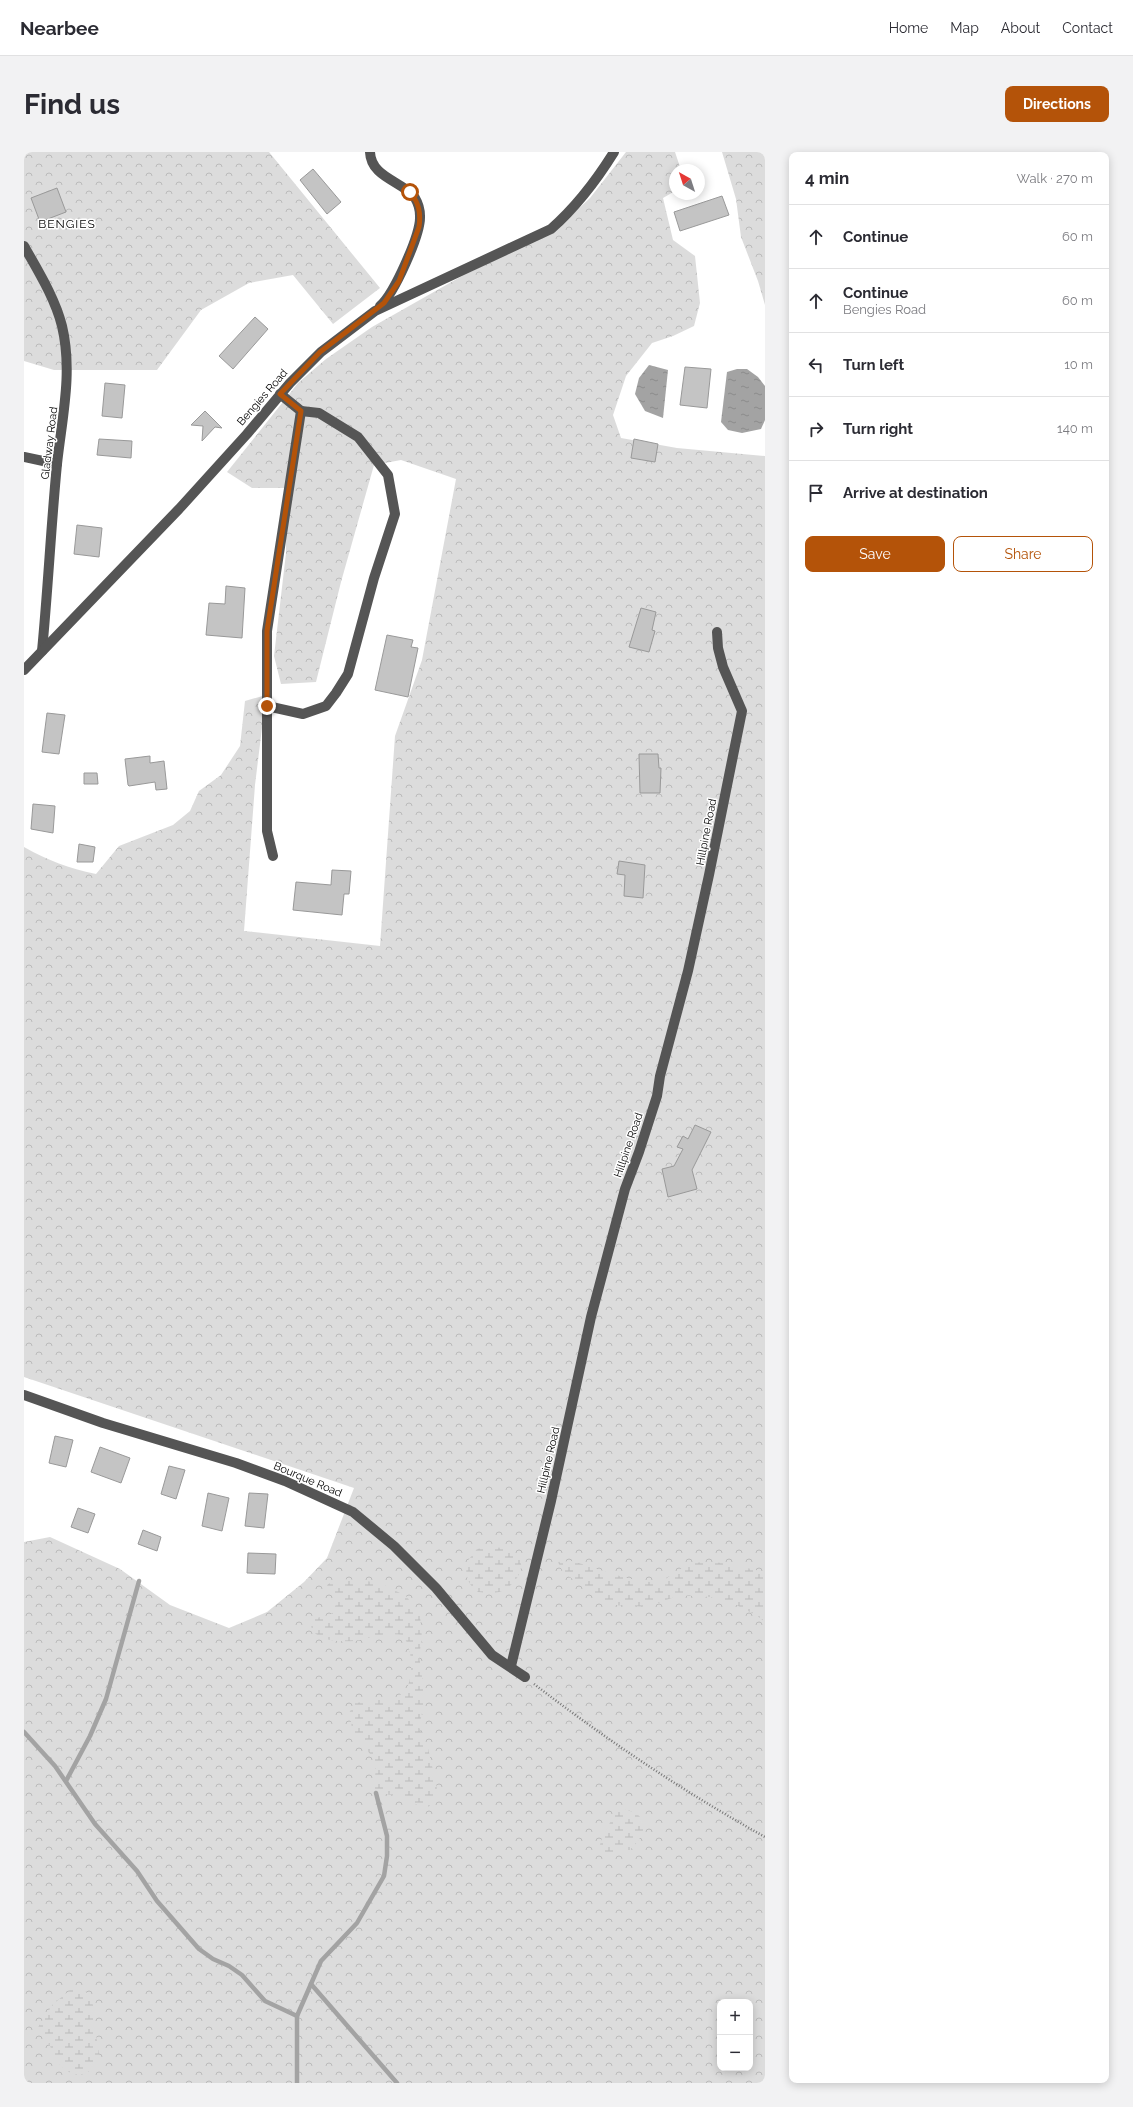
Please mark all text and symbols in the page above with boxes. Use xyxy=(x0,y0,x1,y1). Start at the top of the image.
text: Nearbee xyxy=(20,17,99,39)
text: Home xyxy=(889,20,928,36)
text: Map xyxy=(950,20,979,36)
text: About xyxy=(1001,20,1040,36)
text: Contact xyxy=(1062,20,1113,36)
button: Directions xyxy=(1005,86,1109,122)
text: Find us xyxy=(24,88,120,121)
north arrow xyxy=(669,164,705,200)
text: 4 min xyxy=(805,168,849,188)
text: Walk · 270 m xyxy=(1017,171,1093,186)
route start xyxy=(401,183,419,201)
district label: BENGIES xyxy=(38,217,96,231)
icon: ahead xyxy=(805,226,827,248)
text: Continue xyxy=(843,228,908,246)
text: 60 m xyxy=(1062,229,1093,244)
text: Continue xyxy=(843,284,908,302)
icon: ahead xyxy=(805,290,827,312)
text: 60 m xyxy=(1062,293,1093,308)
text: Bengies Road xyxy=(843,302,926,317)
icon: left xyxy=(805,354,827,376)
text: Turn left xyxy=(843,356,904,374)
text: 10 m xyxy=(1064,357,1093,372)
street label: Bengies Road xyxy=(234,366,290,428)
street label: Gladway Road xyxy=(39,406,60,480)
icon: right xyxy=(805,418,827,440)
text: Turn right xyxy=(843,420,913,438)
text: 140 m xyxy=(1057,421,1093,436)
icon: arrive xyxy=(805,482,827,504)
text: Arrive at destination xyxy=(843,484,988,502)
button: Save xyxy=(805,536,945,572)
button: Share xyxy=(953,536,1093,572)
route end xyxy=(258,697,276,715)
street label: Hillpine Road xyxy=(694,797,719,867)
street label: Hillpine Road xyxy=(611,1111,646,1179)
street label: Hillpine Road xyxy=(535,1425,562,1495)
street label: Bourque Road xyxy=(272,1459,344,1500)
map controls xyxy=(717,1999,753,2071)
button: + xyxy=(717,1999,753,2035)
button: − xyxy=(717,2035,753,2071)

